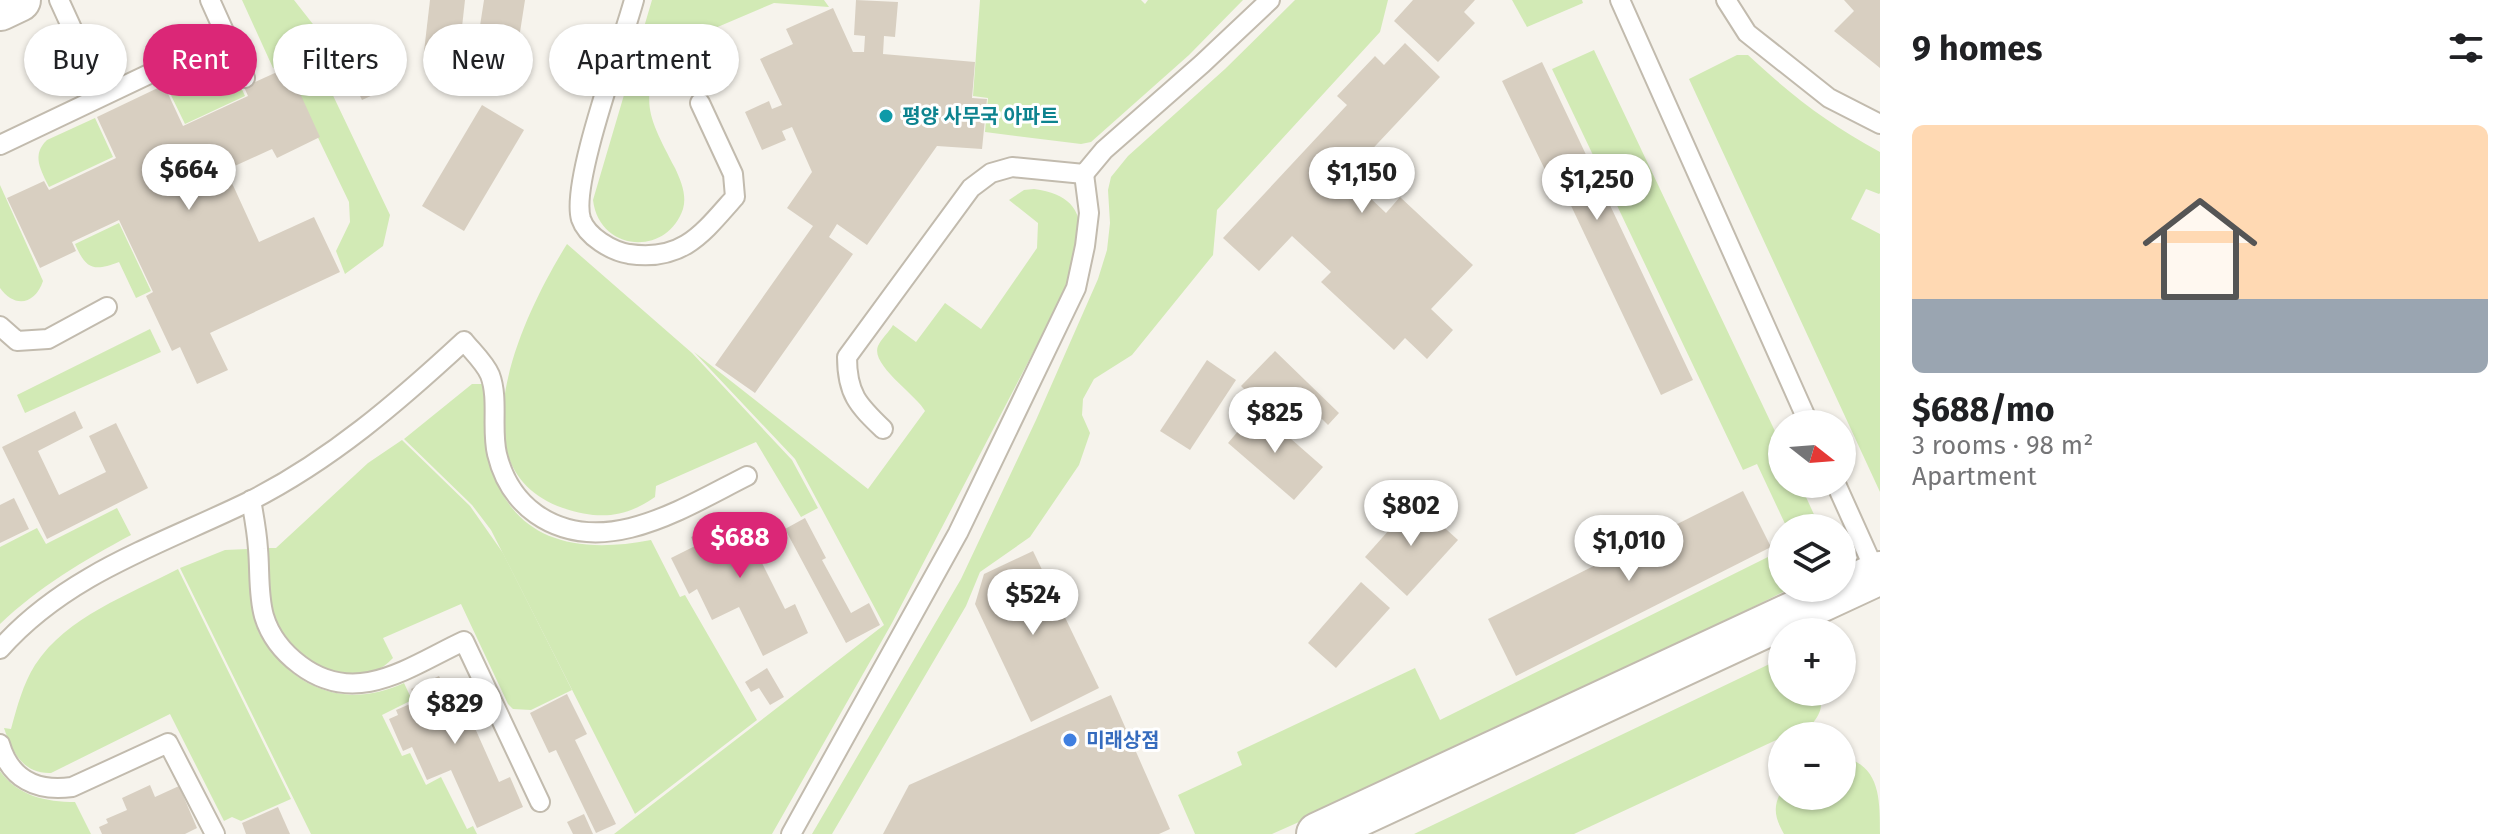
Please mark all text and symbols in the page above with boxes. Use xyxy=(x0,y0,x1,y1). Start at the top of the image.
chip: Buy xyxy=(24,24,127,96)
chip: Rent xyxy=(143,24,257,96)
chip: Filters xyxy=(273,24,407,96)
chip: New xyxy=(423,24,533,96)
chip: Apartment xyxy=(549,24,739,96)
icon: filters xyxy=(2444,26,2488,70)
text: 9 homes xyxy=(1912,28,2043,69)
place label: 평양 사무국 아파트 xyxy=(902,104,1059,128)
marker: 평양 사무국 아파트 xyxy=(877,107,895,125)
pin: $664 xyxy=(142,144,236,212)
pin: $1,150 xyxy=(1297,147,1427,215)
text: $664 xyxy=(160,154,218,185)
pin: $1,250 xyxy=(1532,154,1662,222)
text: $1,150 xyxy=(1327,157,1397,188)
text: $1,250 xyxy=(1560,164,1634,195)
icon: home xyxy=(2128,177,2272,321)
pin: $825 xyxy=(1228,387,1322,455)
text: $688/mo xyxy=(1912,389,2055,430)
text: $825 xyxy=(1247,397,1303,428)
north arrow xyxy=(1768,410,1856,498)
map controls xyxy=(1768,410,1856,810)
text: 3 rooms · 98 m² xyxy=(1912,430,2093,461)
text: Apartment xyxy=(1912,461,2037,492)
pin: $802 xyxy=(1364,480,1458,548)
text: $802 xyxy=(1382,490,1440,521)
pin: $688 xyxy=(693,512,787,580)
button: layers xyxy=(1768,514,1856,602)
pin: $1,010 xyxy=(1564,515,1694,583)
text: $688 xyxy=(710,522,770,553)
text: $1,010 xyxy=(1592,525,1666,556)
pin: $524 xyxy=(986,569,1080,637)
text: $524 xyxy=(1005,579,1061,610)
button: + xyxy=(1768,618,1856,706)
pin: $829 xyxy=(408,678,502,746)
text: $829 xyxy=(427,688,483,719)
button: − xyxy=(1768,722,1856,810)
place label: 미래상점 xyxy=(1086,728,1160,752)
marker: 미래상점 xyxy=(1061,731,1079,749)

